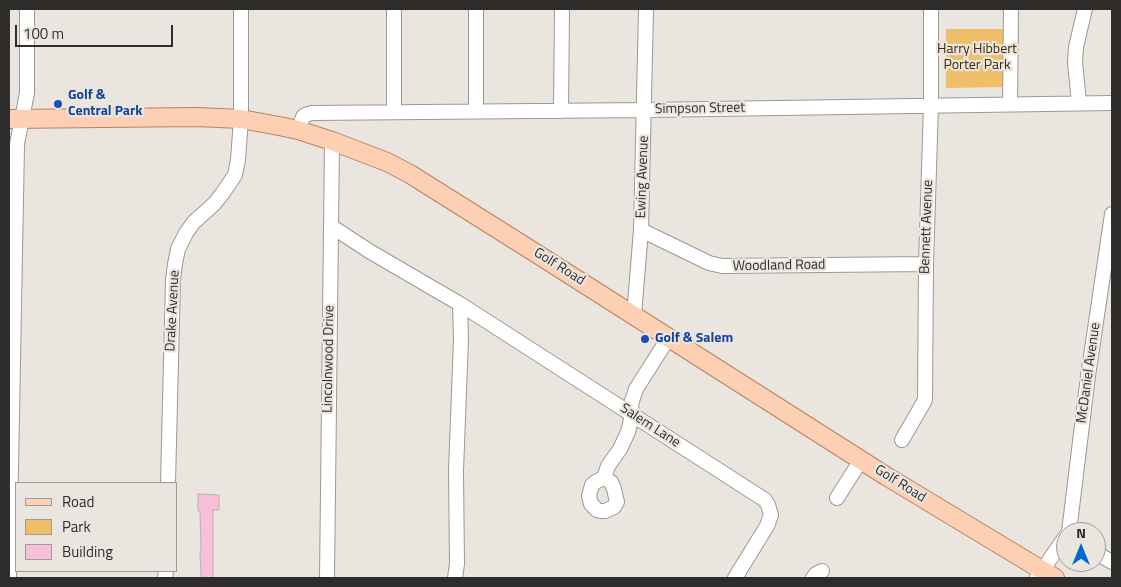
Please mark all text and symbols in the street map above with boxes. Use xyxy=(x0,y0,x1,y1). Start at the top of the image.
scale bar xyxy=(18,15,175,47)
text: 100 m xyxy=(23,22,64,45)
park label: Harry Hibbert Porter Park xyxy=(937,42,1017,74)
place label: Golf & Central Park xyxy=(68,88,142,120)
marker: Golf & Central Park xyxy=(52,98,64,110)
street label: Simpson Street xyxy=(655,100,745,118)
street label: Ewing Avenue xyxy=(633,135,653,219)
street label: Bennett Avenue xyxy=(917,180,937,274)
street label: Golf Road xyxy=(530,245,588,289)
street label: Woodland Road xyxy=(732,257,826,275)
street label: Drake Avenue xyxy=(162,270,184,352)
street label: Lincolnwood Drive xyxy=(320,305,338,413)
street label: McDaniel Avenue xyxy=(1074,322,1104,424)
place label: Golf & Salem xyxy=(655,331,733,347)
marker: Golf & Salem xyxy=(639,333,651,345)
street label: Salem Lane xyxy=(617,400,683,452)
street label: Golf Road xyxy=(871,462,929,506)
legend xyxy=(15,482,178,572)
text: Road xyxy=(62,490,94,513)
text: Park xyxy=(62,515,91,538)
north arrow xyxy=(1056,522,1106,572)
text: N xyxy=(1076,522,1086,543)
text: Building xyxy=(62,540,113,563)

